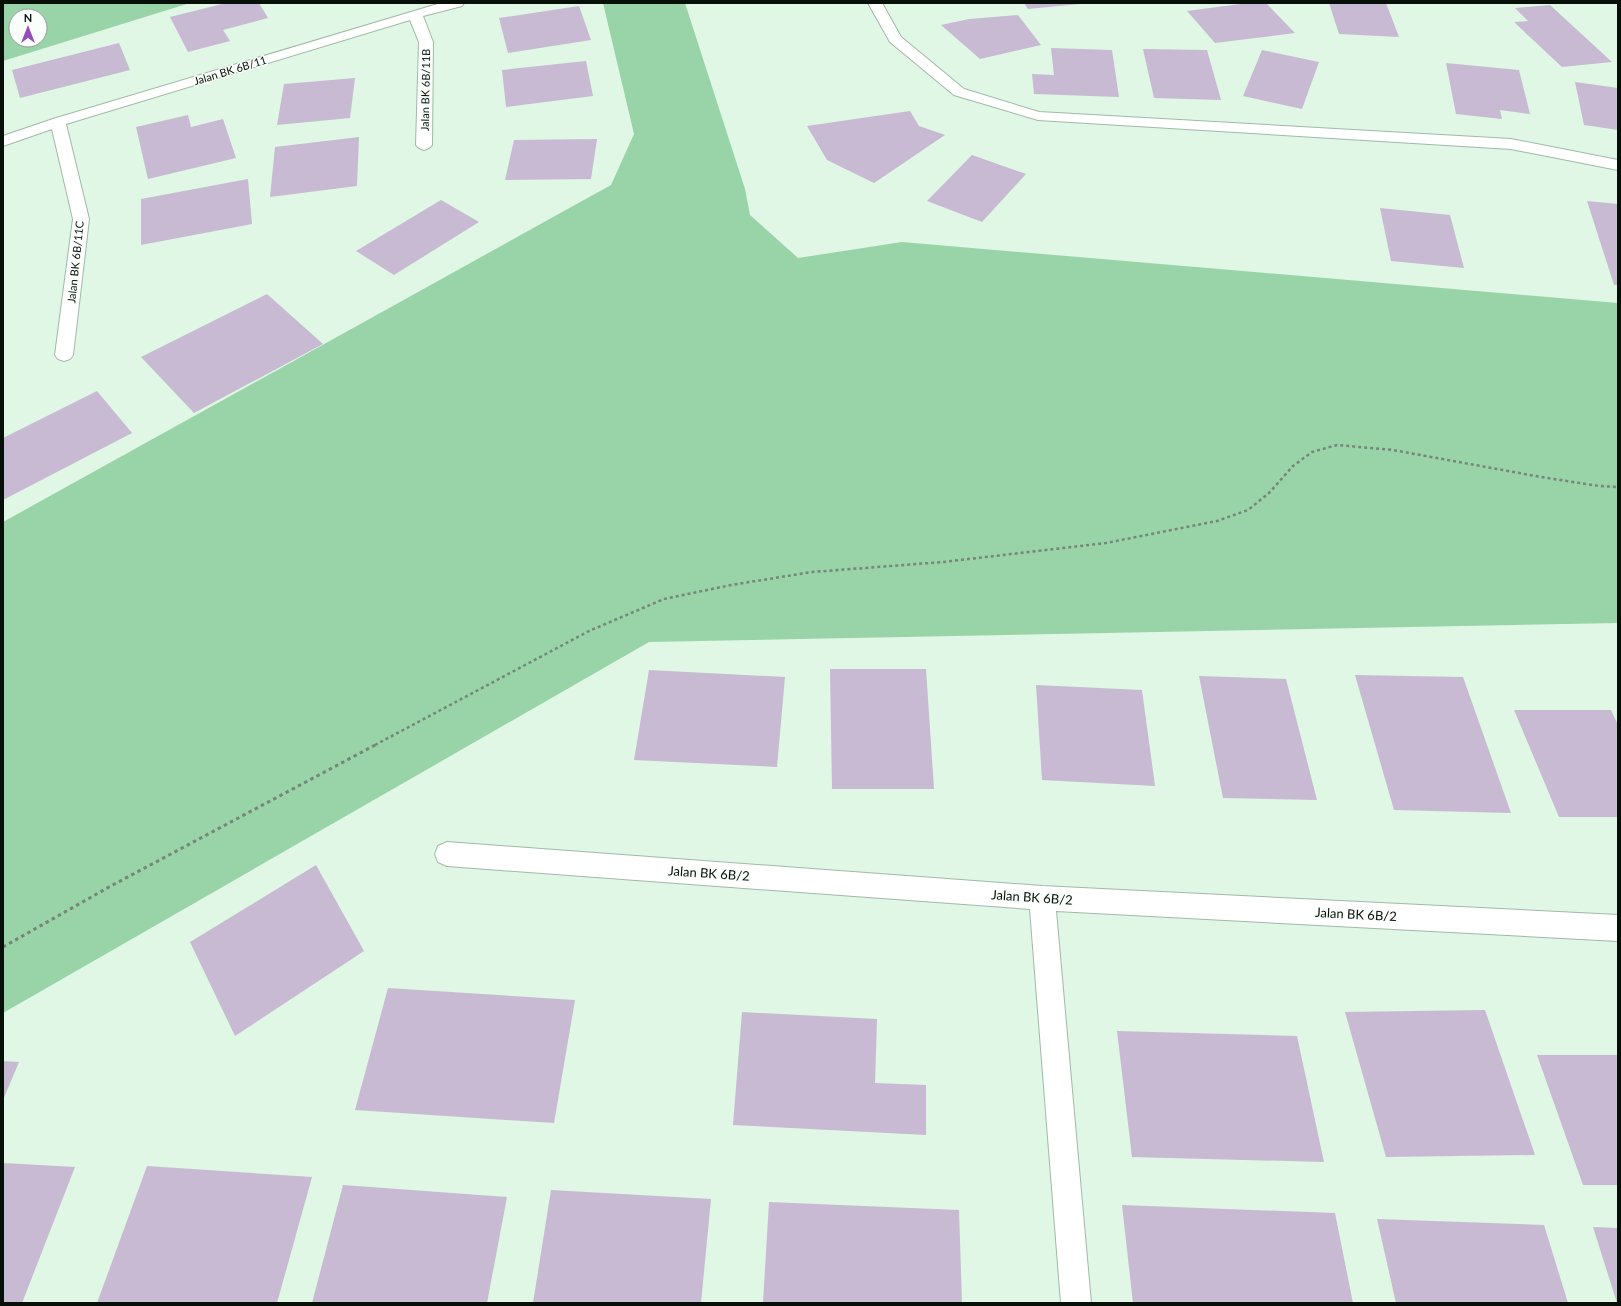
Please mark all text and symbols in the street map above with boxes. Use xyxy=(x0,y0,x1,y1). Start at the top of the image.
north arrow xyxy=(8,8,48,48)
text: N xyxy=(24,11,32,24)
street label: Jalan BK 6B/11B xyxy=(418,49,432,131)
street label: Jalan BK 6B/11 xyxy=(192,53,268,87)
street label: Jalan BK 6B/11C xyxy=(64,220,86,304)
street label: Jalan BK 6B/2 xyxy=(668,862,750,884)
street label: Jalan BK 6B/2 xyxy=(991,886,1073,908)
street label: Jalan BK 6B/2 xyxy=(1315,904,1397,924)

